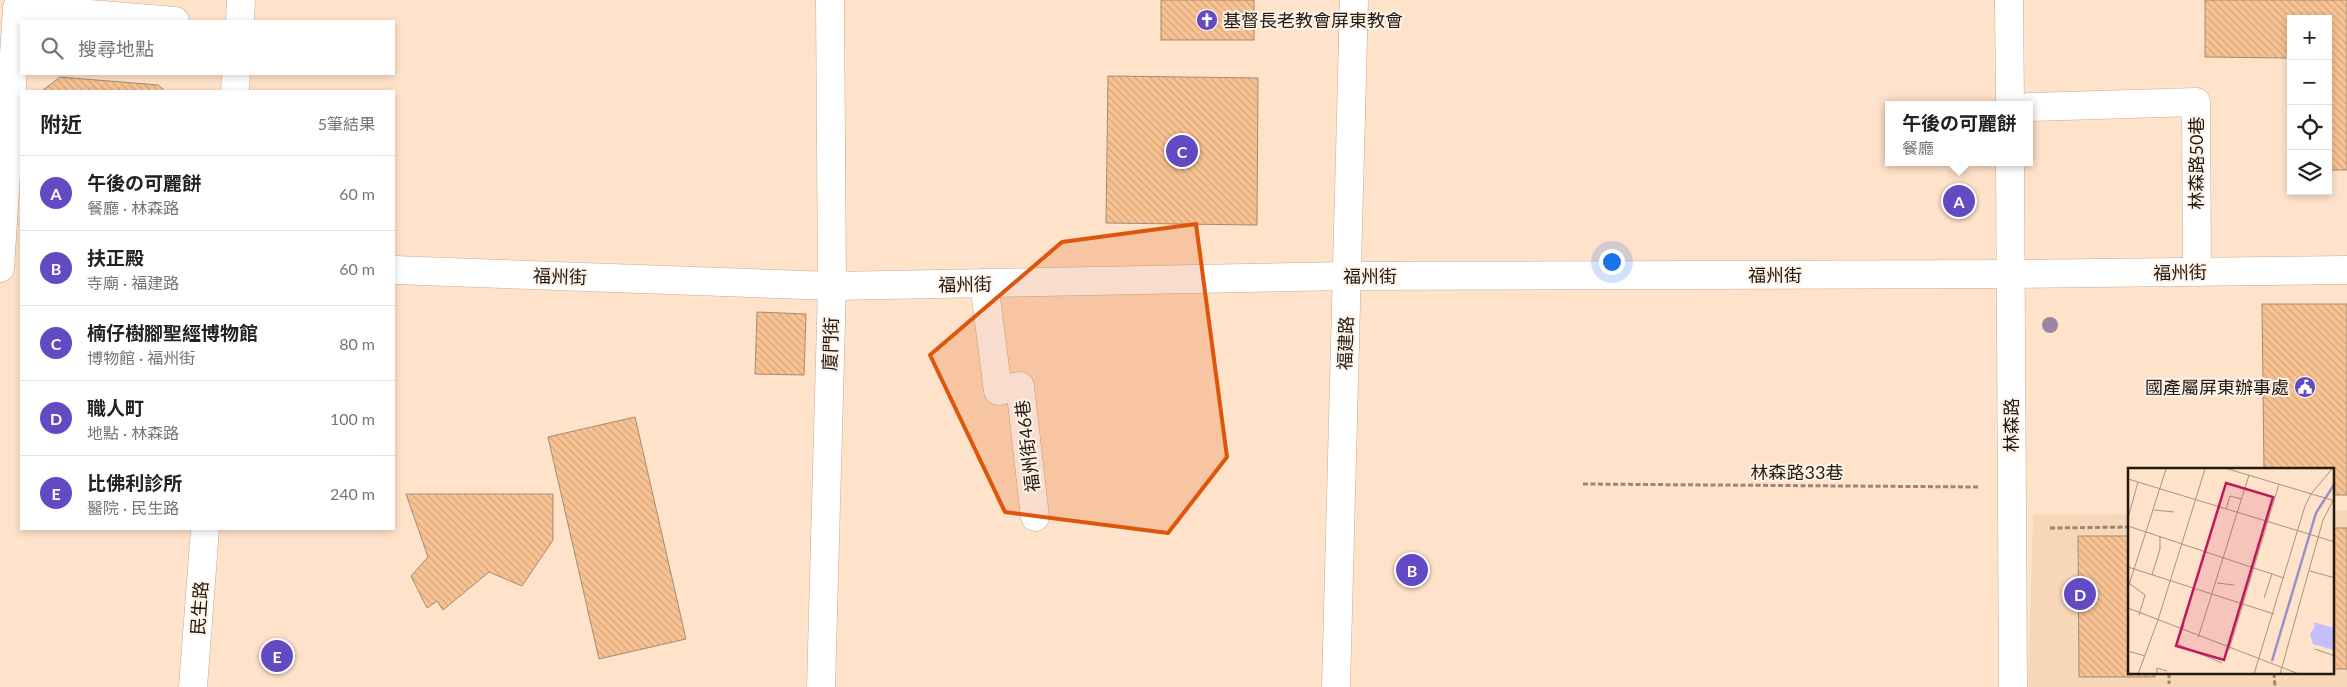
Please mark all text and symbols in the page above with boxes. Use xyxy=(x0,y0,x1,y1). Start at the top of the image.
church icon: 基督長老教會屏東教會 xyxy=(1195,8,1219,32)
place label: 基督長老教會屏東教會 xyxy=(1223,9,1403,31)
map controls xyxy=(2287,15,2332,195)
button: + xyxy=(2287,15,2332,60)
search box xyxy=(20,20,395,75)
icon: search xyxy=(38,34,66,62)
text: 搜尋地點 xyxy=(78,37,154,60)
button: − xyxy=(2287,60,2332,105)
popup xyxy=(1885,101,2033,166)
button: locate xyxy=(2287,105,2332,150)
text: 附近 xyxy=(40,111,82,136)
text: 午後の可麗餅 xyxy=(1902,111,2016,134)
text: 5筆結果 xyxy=(318,114,375,133)
street label: 林森路50巷 xyxy=(2185,117,2207,209)
pin: C xyxy=(1166,132,1198,170)
text: 餐廳 xyxy=(1902,138,1934,157)
button: layers xyxy=(2287,150,2332,195)
text: 午後の可麗餅 xyxy=(87,171,201,194)
pin: A xyxy=(1943,182,1975,220)
text: A xyxy=(50,184,62,203)
text: 60 m xyxy=(339,184,375,203)
text: 餐廳 · 林森路 xyxy=(87,198,179,217)
text: 扶正殿 xyxy=(87,246,144,269)
your location xyxy=(1599,249,1625,275)
text: B xyxy=(51,259,61,278)
text: 60 m xyxy=(339,259,375,278)
street label: 福州街 xyxy=(2153,261,2207,283)
street label: 福州街 xyxy=(533,264,587,288)
street label: 福州街 xyxy=(1748,264,1802,286)
street label: 福州街 xyxy=(1343,265,1397,287)
text: 寺廟 · 福建路 xyxy=(87,273,179,292)
street label: 福州街 xyxy=(938,273,992,295)
street label: 福建路 xyxy=(1333,316,1357,370)
street label: 廈門街 xyxy=(818,317,842,371)
text: 楠仔樹腳聖經博物館 xyxy=(87,321,258,344)
text: C xyxy=(51,334,61,353)
text: 80 m xyxy=(339,334,375,353)
text: 博物館 · 福州街 xyxy=(87,348,195,367)
public building icon: 國產屬屏東辦事處 xyxy=(2293,375,2317,399)
place label: 國產屬屏東辦事處 xyxy=(2145,376,2289,398)
text: 職人町 xyxy=(87,396,144,419)
street label: 林森路 xyxy=(2000,398,2022,452)
street label: 福州街46巷 xyxy=(1010,399,1044,493)
text: D xyxy=(50,409,62,428)
text: 100 m xyxy=(330,409,375,428)
text: 地點 · 林森路 xyxy=(87,423,179,442)
street label: 林森路33巷 xyxy=(1751,461,1843,483)
inset map xyxy=(2128,468,2334,674)
text: 比佛利診所 xyxy=(87,471,182,494)
text: E xyxy=(51,484,61,503)
text: 240 m xyxy=(330,484,375,503)
text: 醫院 · 民生路 xyxy=(87,498,179,517)
pin: B xyxy=(1396,551,1428,589)
pin: D xyxy=(2064,575,2096,613)
street label: 民生路 xyxy=(186,580,212,636)
pin: E xyxy=(261,637,293,675)

